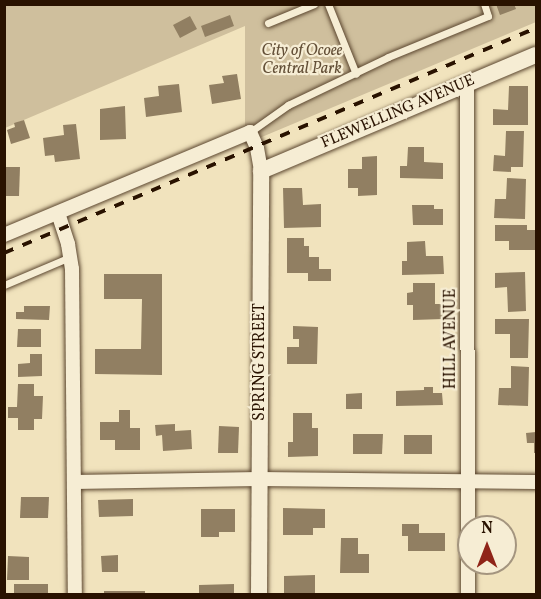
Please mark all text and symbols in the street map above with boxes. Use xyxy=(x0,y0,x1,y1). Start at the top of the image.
park label: City of Ocoee Central Park xyxy=(262,41,342,79)
street label: FLEWELLING AVENUE xyxy=(318,71,478,153)
street label: HILL AVENUE xyxy=(441,289,461,389)
street label: SPRING STREET xyxy=(250,303,270,421)
north arrow xyxy=(457,515,517,575)
text: N xyxy=(481,518,493,540)

